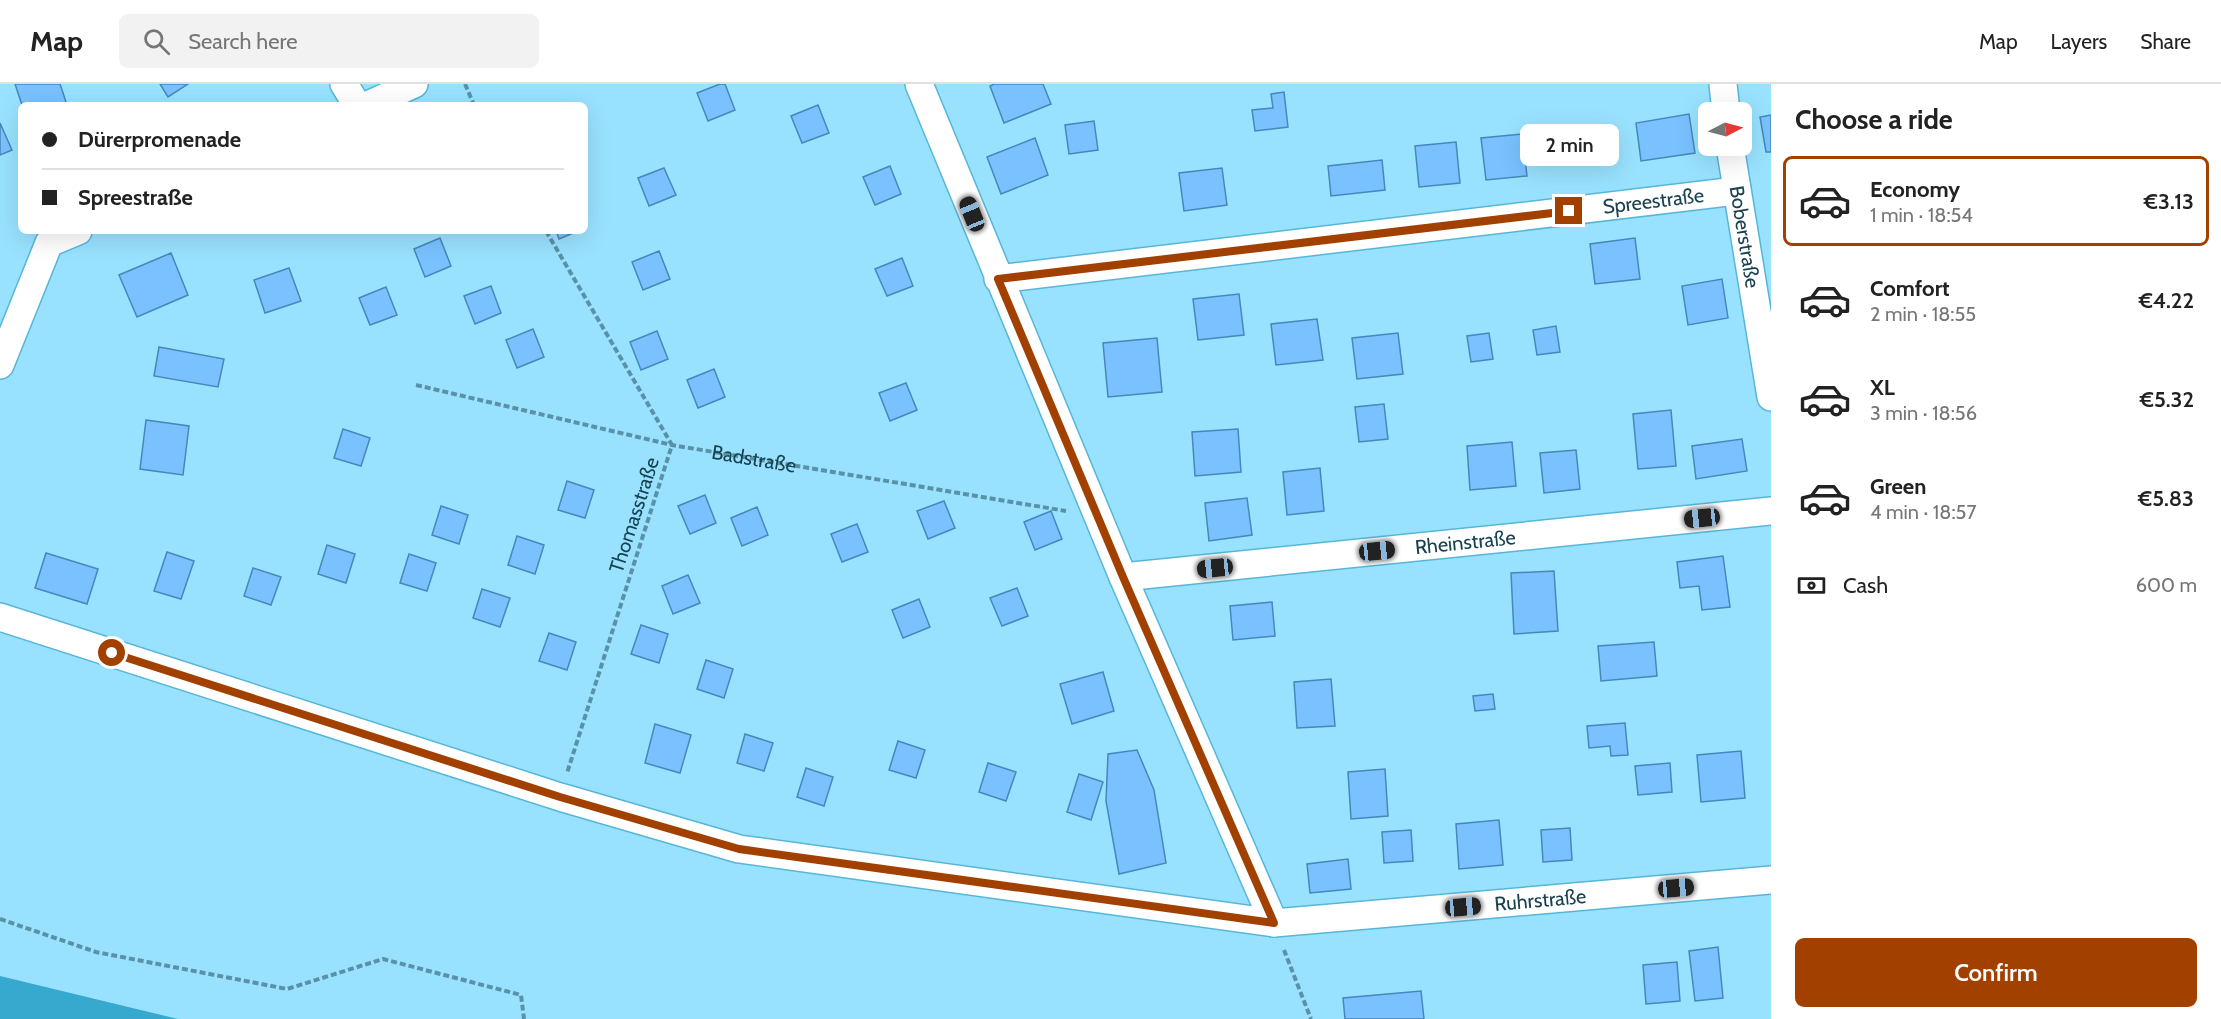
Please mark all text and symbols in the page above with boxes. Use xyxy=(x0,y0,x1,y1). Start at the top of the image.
search box xyxy=(119,14,539,68)
text: Map xyxy=(30,24,83,58)
icon: search xyxy=(140,25,173,58)
text: Search here xyxy=(188,28,297,55)
text: Map xyxy=(1979,29,2018,54)
text: Layers xyxy=(2051,29,2107,54)
text: Share xyxy=(2140,29,2191,54)
north arrow xyxy=(1698,102,1752,156)
map controls xyxy=(1698,102,1752,156)
text: Choose a ride xyxy=(1795,103,1953,136)
callout: 2 min xyxy=(1520,124,1618,166)
text: Dürerpromenade xyxy=(78,126,241,153)
text: 2 min xyxy=(1545,133,1594,157)
icon: car xyxy=(1798,174,1852,228)
text: Economy xyxy=(1870,176,1960,203)
street label: Spreestraße xyxy=(1601,183,1705,219)
text: Spreestraße xyxy=(78,184,193,211)
street label: Boberstraße xyxy=(1725,184,1765,290)
text: €3.13 xyxy=(2144,188,2194,215)
car xyxy=(957,194,987,234)
route end xyxy=(1555,197,1582,224)
text: 1 min · 18:54 xyxy=(1870,203,1973,227)
icon: car xyxy=(1798,273,1852,327)
text: Comfort xyxy=(1870,275,1949,302)
text: €4.22 xyxy=(2139,287,2194,314)
text: 2 min · 18:55 xyxy=(1870,302,1976,326)
icon: car xyxy=(1798,372,1852,426)
text: XL xyxy=(1870,374,1895,401)
text: €5.32 xyxy=(2140,386,2194,413)
text: 3 min · 18:56 xyxy=(1870,401,1977,425)
street label: Badstraße xyxy=(710,440,798,478)
street label: Thomasstraße xyxy=(604,454,664,576)
icon: car xyxy=(1798,471,1852,525)
text: Green xyxy=(1870,473,1926,500)
text: €5.83 xyxy=(2138,485,2194,512)
text: 4 min · 18:57 xyxy=(1870,500,1976,524)
car xyxy=(1683,507,1721,529)
street label: Rheinstraße xyxy=(1414,525,1517,559)
car xyxy=(1358,540,1396,562)
car xyxy=(1196,557,1234,579)
icon: cash xyxy=(1795,569,1828,602)
text: Cash xyxy=(1843,572,1888,599)
text: 600 m xyxy=(2136,573,2197,597)
route start xyxy=(98,639,125,666)
car xyxy=(1657,877,1695,899)
street label: Ruhrstraße xyxy=(1493,884,1587,916)
car xyxy=(1444,896,1482,918)
button: Confirm xyxy=(1795,938,2197,1007)

